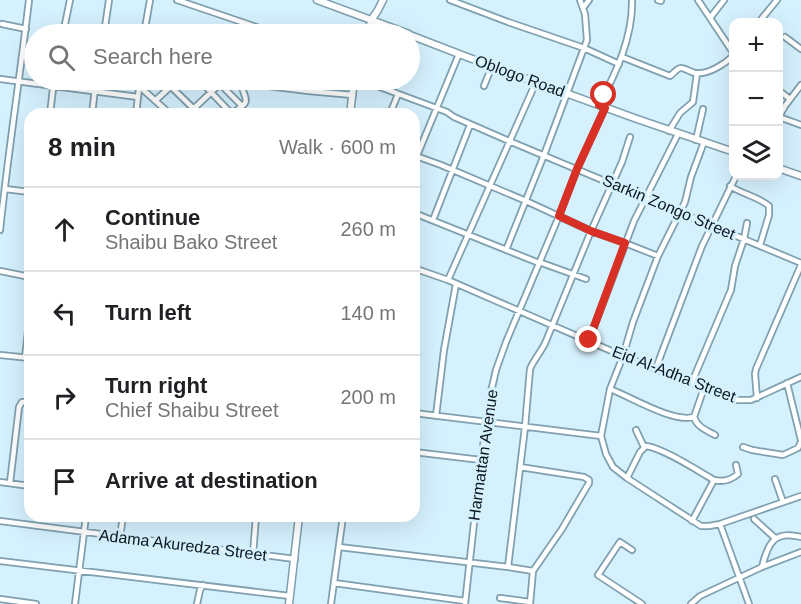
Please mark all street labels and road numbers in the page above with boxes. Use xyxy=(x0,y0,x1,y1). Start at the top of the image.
street label: Oblogo Road xyxy=(473,52,567,100)
street label: Sarkin Zongo Street xyxy=(600,171,738,243)
street label: Eid Al-Adha Street xyxy=(610,343,739,406)
street label: Harmattan Avenue xyxy=(465,388,501,522)
street label: Adama Akuredza Street xyxy=(98,526,268,564)

